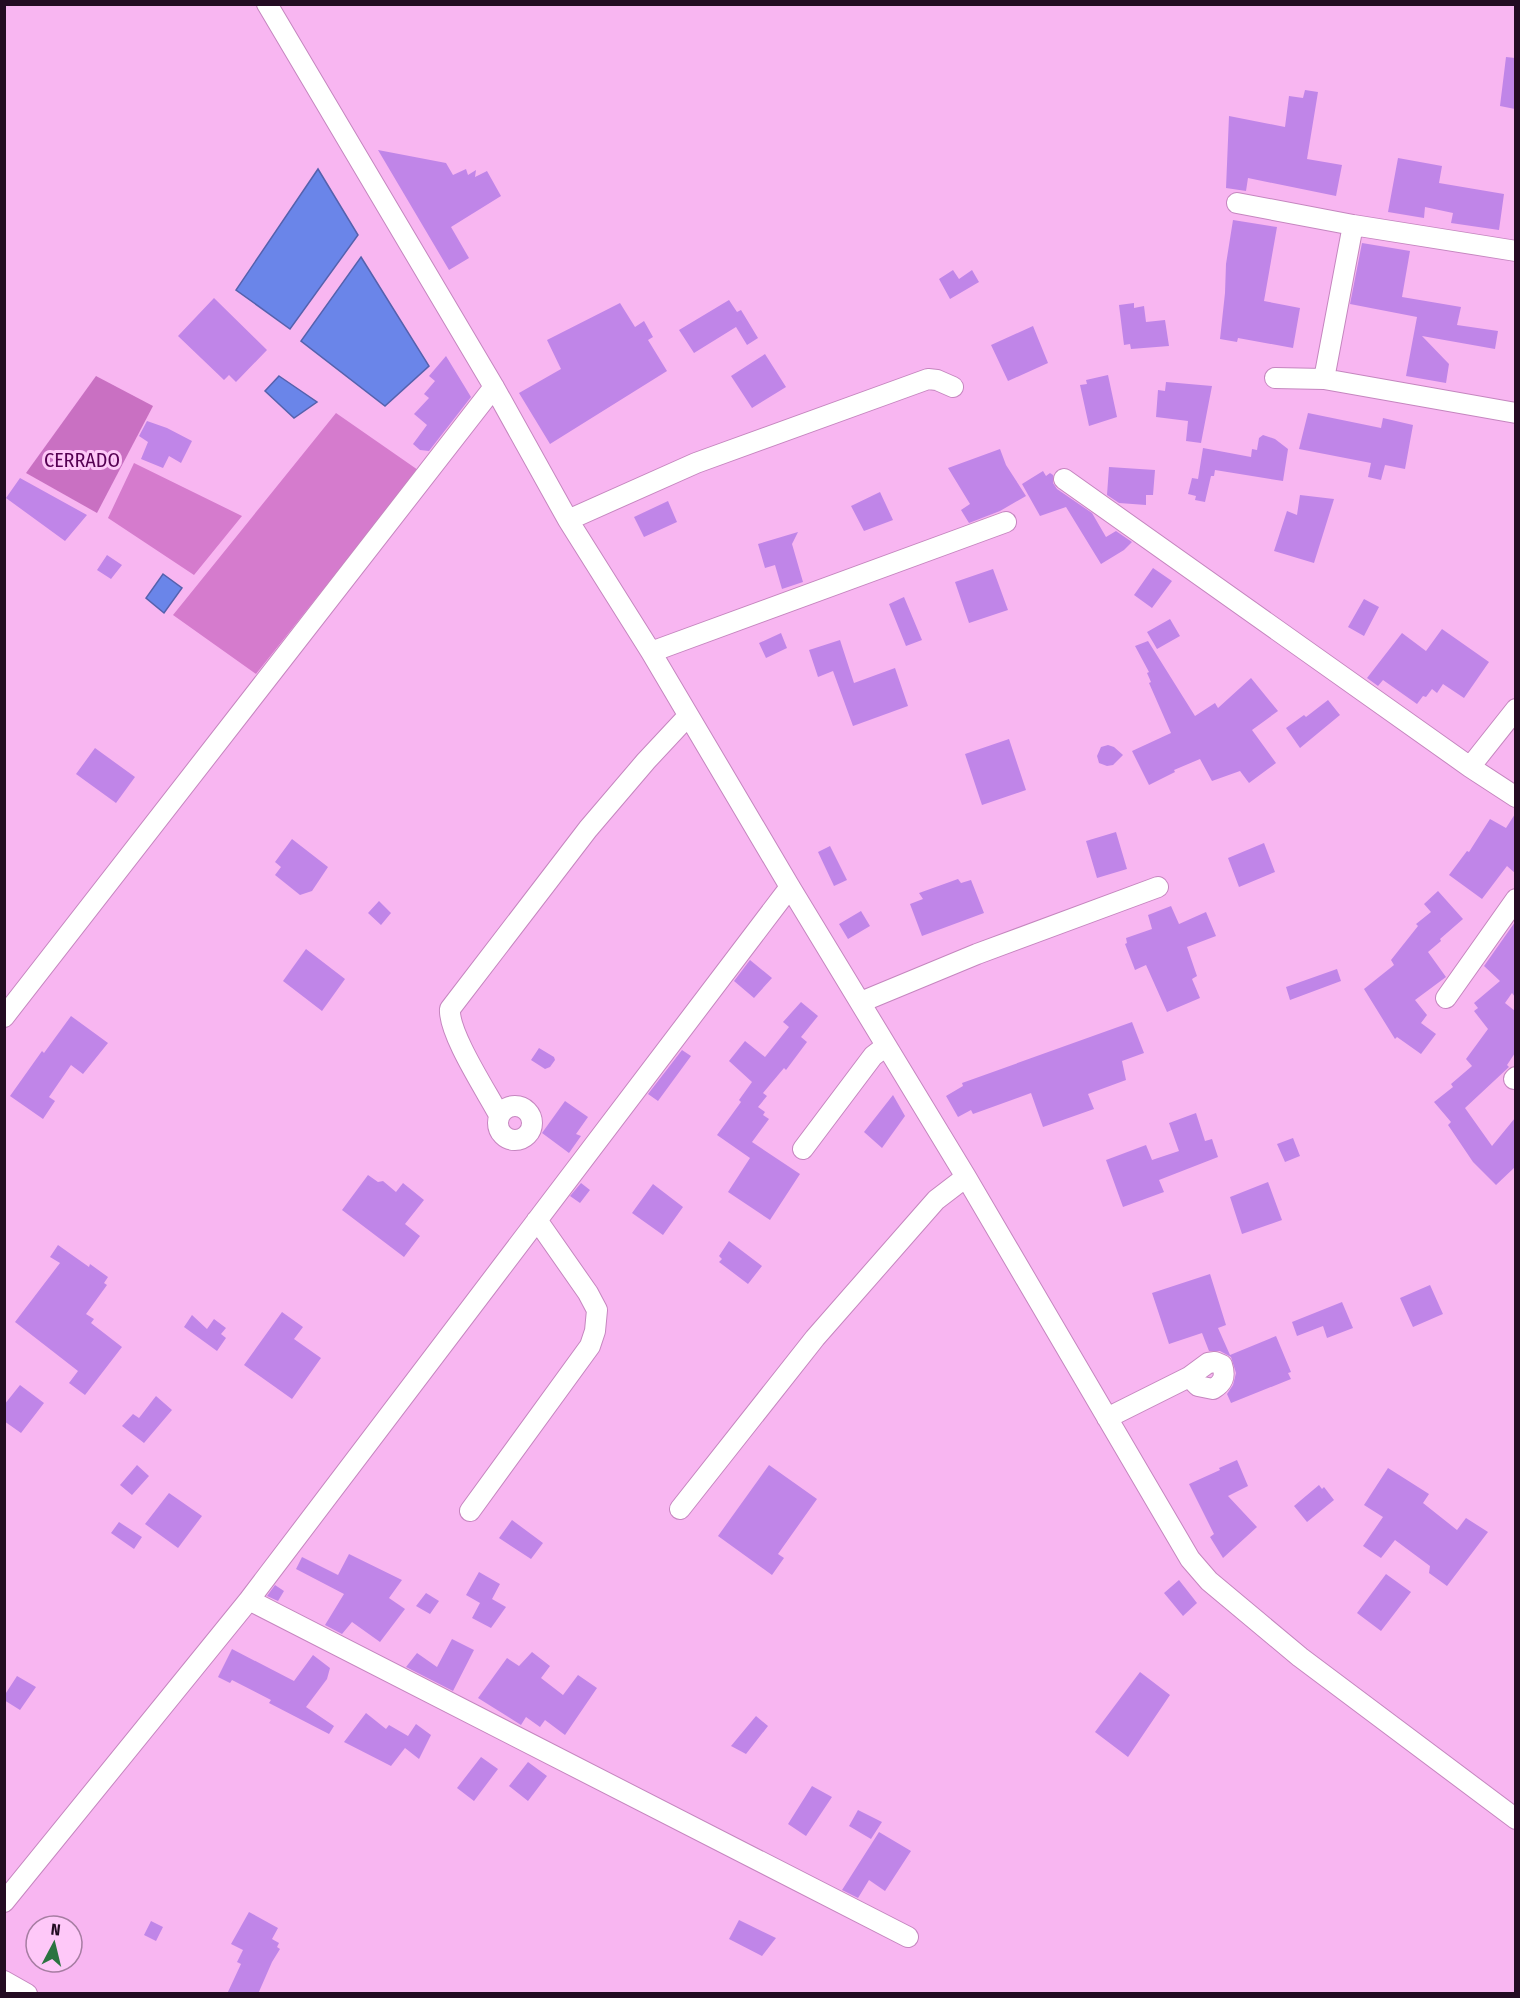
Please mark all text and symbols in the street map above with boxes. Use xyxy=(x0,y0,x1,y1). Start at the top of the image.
park label: CERRADO xyxy=(44,448,120,472)
north arrow xyxy=(24,1914,84,1974)
text: N xyxy=(50,1920,62,1940)

